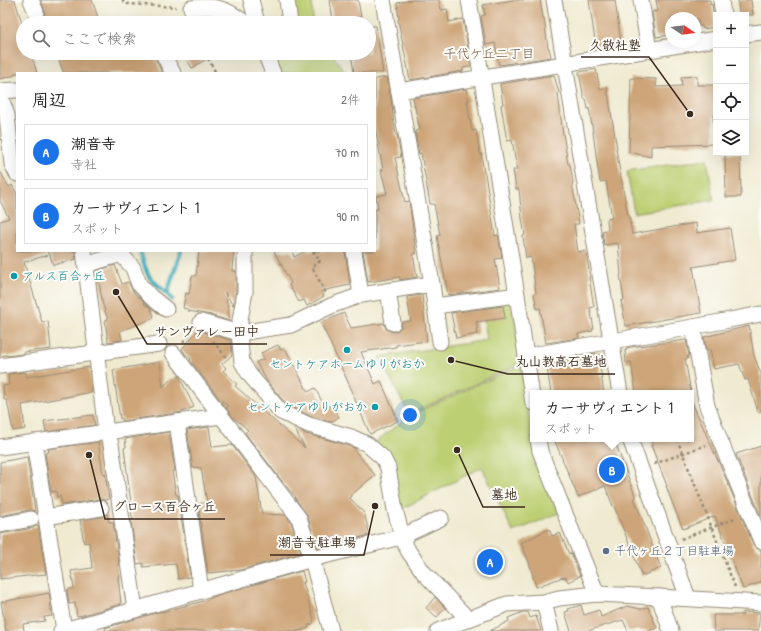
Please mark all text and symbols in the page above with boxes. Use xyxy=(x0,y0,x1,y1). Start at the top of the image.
north arrow xyxy=(665,12,701,48)
map controls xyxy=(713,12,749,156)
button: + xyxy=(713,12,749,48)
search box xyxy=(16,16,376,60)
icon: search xyxy=(30,27,52,49)
text: ここで検索 xyxy=(62,28,137,49)
callout: 久敬社塾 xyxy=(581,32,649,57)
text: 久敬社塾 xyxy=(589,36,641,54)
district label: 千代ケ丘二丁目 xyxy=(443,44,535,62)
button: − xyxy=(713,48,749,84)
button: locate xyxy=(713,84,749,120)
text: 周辺 xyxy=(32,88,66,111)
text: 2件 xyxy=(341,90,360,108)
button: layers xyxy=(713,120,749,156)
text: 潮音寺 xyxy=(71,133,116,154)
text: A xyxy=(43,143,49,161)
text: 70 m xyxy=(335,143,359,161)
text: 寺社 xyxy=(71,155,97,173)
text: カーサヴィエント１ xyxy=(71,197,205,218)
text: B xyxy=(43,207,49,225)
text: 90 m xyxy=(337,207,359,225)
text: スポット xyxy=(71,219,123,237)
place label: アルス百合ヶ丘 xyxy=(22,267,105,284)
marker: アルス百合ヶ丘 xyxy=(9,271,19,281)
callout: サンヴァレー田中 xyxy=(147,319,267,344)
text: サンヴァレー田中 xyxy=(155,322,259,340)
marker: セントケアホームゆりがおか xyxy=(342,345,352,355)
callout: 丸山教高石墓地 xyxy=(508,349,615,374)
text: 丸山教高石墓地 xyxy=(515,352,607,370)
place label: セントケアホームゆりがおか xyxy=(269,355,425,372)
popup xyxy=(530,390,694,442)
text: カーサヴィエント１ xyxy=(545,397,679,418)
place label: セントケアゆりがおか xyxy=(247,398,367,415)
marker: セントケアゆりがおか xyxy=(370,402,380,412)
your location xyxy=(400,405,420,425)
text: スポット xyxy=(545,419,597,437)
pin: B xyxy=(599,455,625,485)
callout: 墓地 xyxy=(483,482,525,507)
text: 墓地 xyxy=(491,485,517,503)
callout: グロース百合ヶ丘 xyxy=(105,494,225,519)
text: グロース百合ヶ丘 xyxy=(113,497,217,515)
callout: 潮音寺駐車場 xyxy=(270,530,364,555)
text: 潮音寺駐車場 xyxy=(278,533,356,551)
place label: 千代ヶ丘２丁目駐車場 xyxy=(614,542,734,559)
marker: 千代ヶ丘２丁目駐車場 xyxy=(601,546,611,556)
pin: A xyxy=(477,547,503,577)

